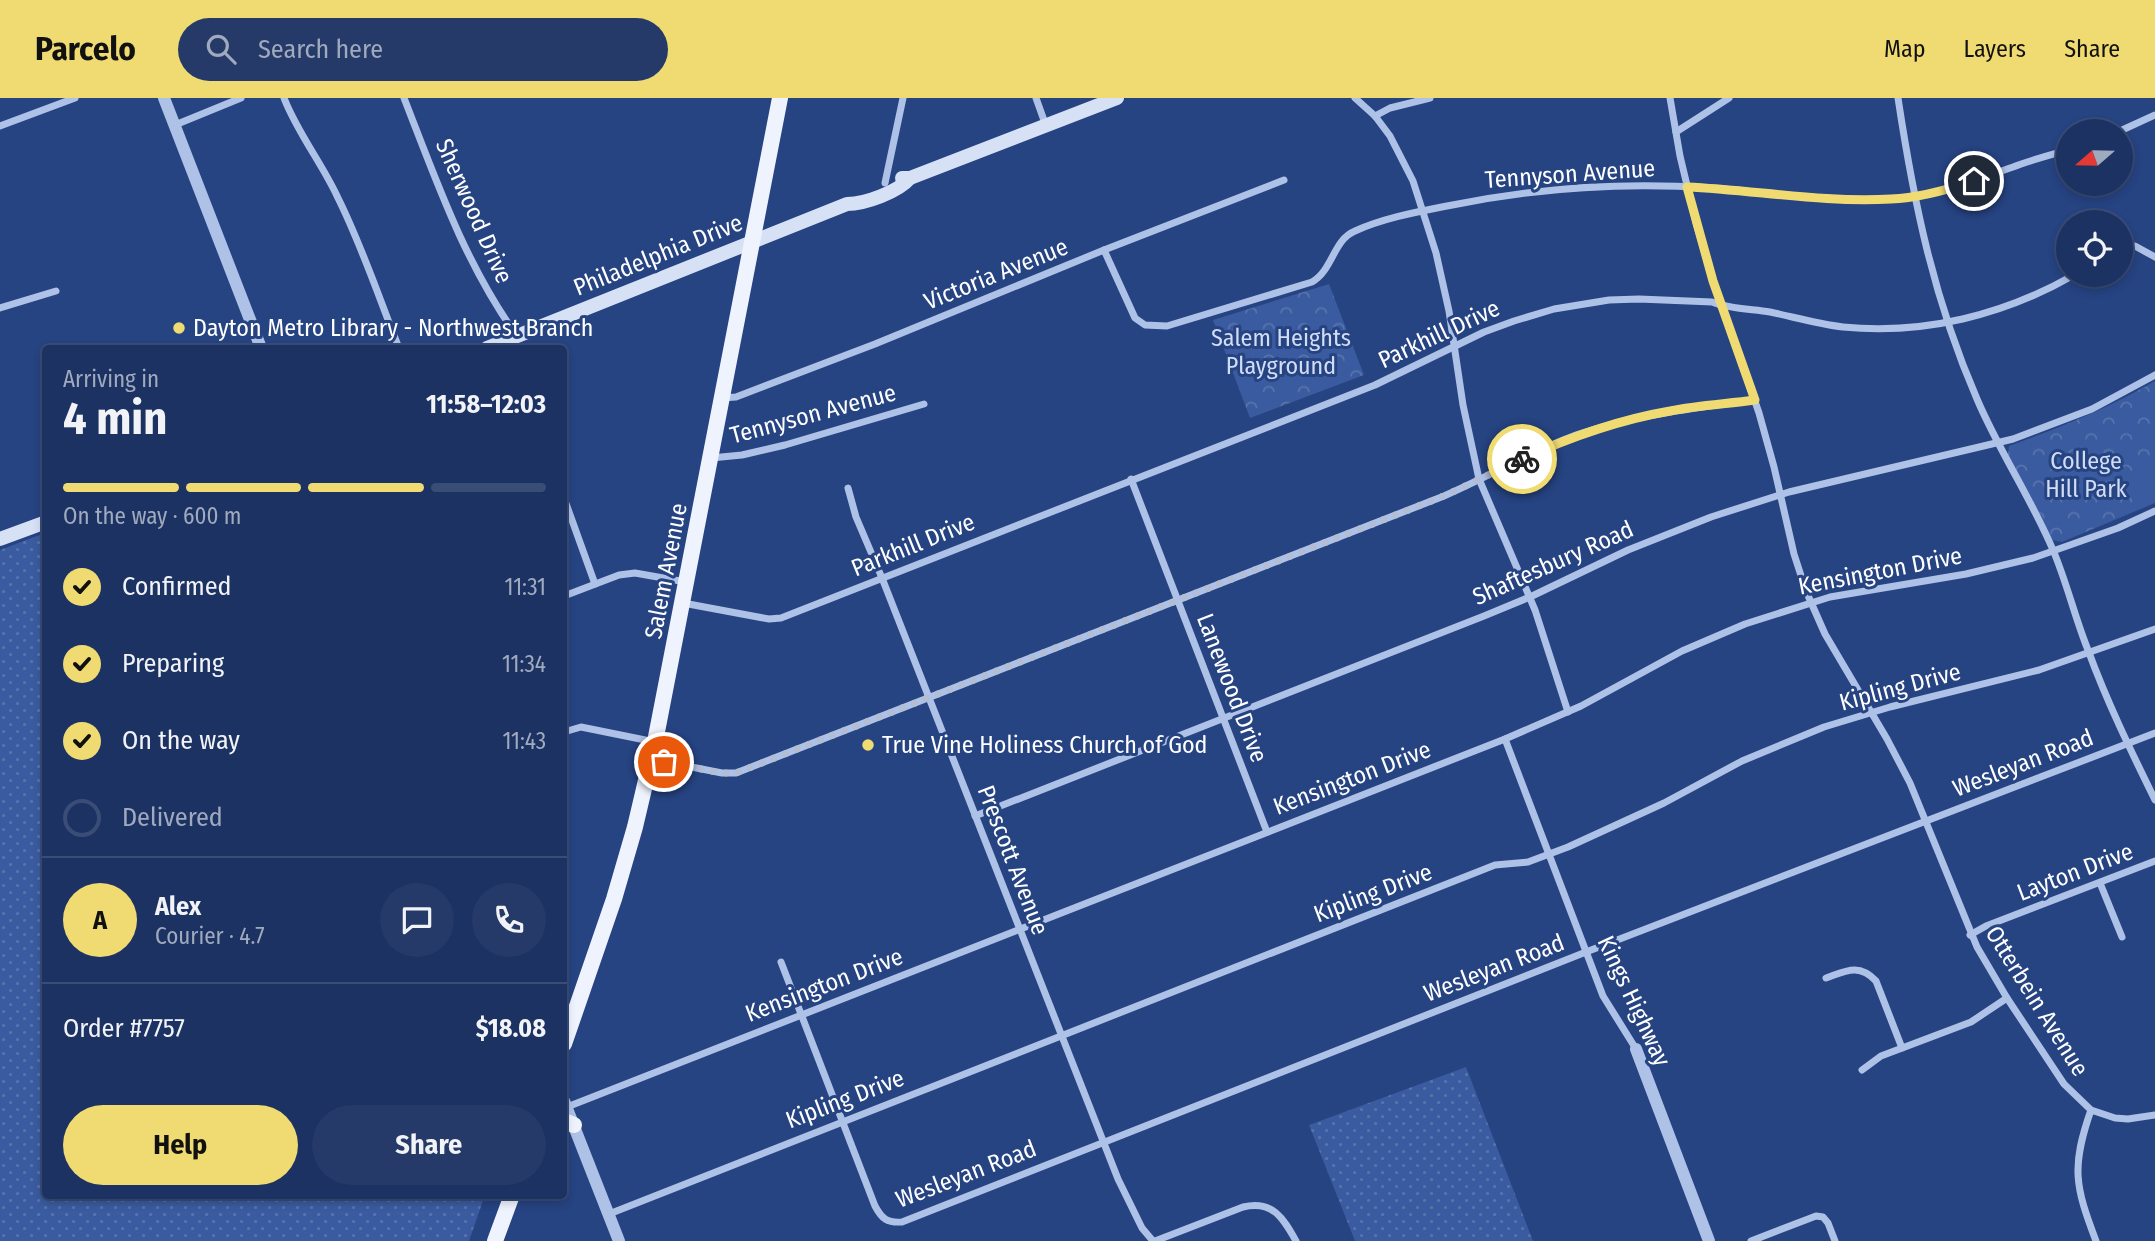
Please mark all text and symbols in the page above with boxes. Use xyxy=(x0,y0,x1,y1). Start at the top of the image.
search box xyxy=(178,18,668,81)
text: Parcelo xyxy=(35,29,136,69)
icon: search xyxy=(202,30,240,68)
text: Search here xyxy=(258,34,383,65)
text: Map xyxy=(1884,35,1926,63)
text: Layers xyxy=(1964,35,2026,63)
text: Share xyxy=(2064,35,2120,63)
north arrow xyxy=(2056,119,2133,196)
map controls xyxy=(2056,119,2133,287)
street label: Sherwood Drive xyxy=(430,134,518,288)
pin xyxy=(1944,151,2004,211)
street label: Tennyson Avenue xyxy=(1484,154,1656,194)
icon: home xyxy=(1955,162,1993,200)
street label: Philadelphia Drive xyxy=(570,208,746,302)
button: locate xyxy=(2056,210,2133,287)
street label: Victoria Avenue xyxy=(920,232,1072,316)
street label: Parkhill Drive xyxy=(1374,294,1504,374)
place label: Dayton Metro Library - Northwest Branch xyxy=(193,314,593,342)
marker: Dayton Metro Library - Northwest Branch xyxy=(171,320,187,336)
park label: Salem Heights Playground xyxy=(1211,324,1351,380)
text: Arriving in xyxy=(63,365,159,393)
street label: Tennyson Avenue xyxy=(727,378,899,450)
text: 11:58–12:03 xyxy=(426,389,546,420)
text: 4 min xyxy=(63,391,167,446)
courier xyxy=(1487,424,1557,494)
icon: bike xyxy=(1503,440,1541,478)
park label: College Hill Park xyxy=(2045,447,2128,503)
street label: Salem Avenue xyxy=(639,501,693,641)
text: On the way · 600 m xyxy=(63,502,241,530)
street label: Parkhill Drive xyxy=(847,508,979,582)
street label: Shaftesbury Road xyxy=(1468,515,1638,611)
street label: Kensington Drive xyxy=(1796,541,1964,601)
icon: check xyxy=(63,568,101,606)
text: Confirmed xyxy=(122,571,232,602)
text: 11:31 xyxy=(505,573,546,601)
street label: Lanewood Drive xyxy=(1191,610,1273,766)
icon: check xyxy=(63,645,101,683)
text: Preparing xyxy=(122,648,224,679)
text: 11:34 xyxy=(502,650,546,678)
street label: Kipling Drive xyxy=(1836,657,1964,717)
icon: check xyxy=(63,722,101,760)
street label: Wesleyan Road xyxy=(1949,723,2097,803)
text: On the way xyxy=(122,725,240,756)
text: 11:43 xyxy=(502,727,546,755)
place label: True Vine Holiness Church of God xyxy=(882,731,1207,759)
pin xyxy=(634,732,694,792)
street label: Kensington Drive xyxy=(1269,735,1435,821)
marker: True Vine Holiness Church of God xyxy=(860,737,876,753)
icon: bag xyxy=(645,743,683,781)
street label: Prescott Avenue xyxy=(972,781,1054,939)
text: Delivered xyxy=(122,802,223,833)
street label: Layton Drive xyxy=(2013,837,2137,907)
street label: Kipling Drive xyxy=(1310,858,1436,928)
button: chat xyxy=(380,883,454,957)
button: phone xyxy=(472,883,546,957)
text: Alex xyxy=(155,891,201,922)
text: A xyxy=(93,905,107,936)
street label: Otterbein Avenue xyxy=(1980,921,2094,1081)
text: Courier · 4.7 xyxy=(155,922,265,950)
street label: Wesleyan Road xyxy=(1420,928,1568,1008)
street label: Kings Highway xyxy=(1592,931,1676,1071)
street label: Kensington Drive xyxy=(741,942,907,1028)
text: Order #7757 xyxy=(63,1013,185,1044)
text: $18.08 xyxy=(476,1013,546,1044)
street label: Kipling Drive xyxy=(782,1064,908,1134)
button: Help xyxy=(63,1105,298,1185)
button: Share xyxy=(312,1105,546,1185)
street label: Wesleyan Road xyxy=(892,1134,1040,1214)

